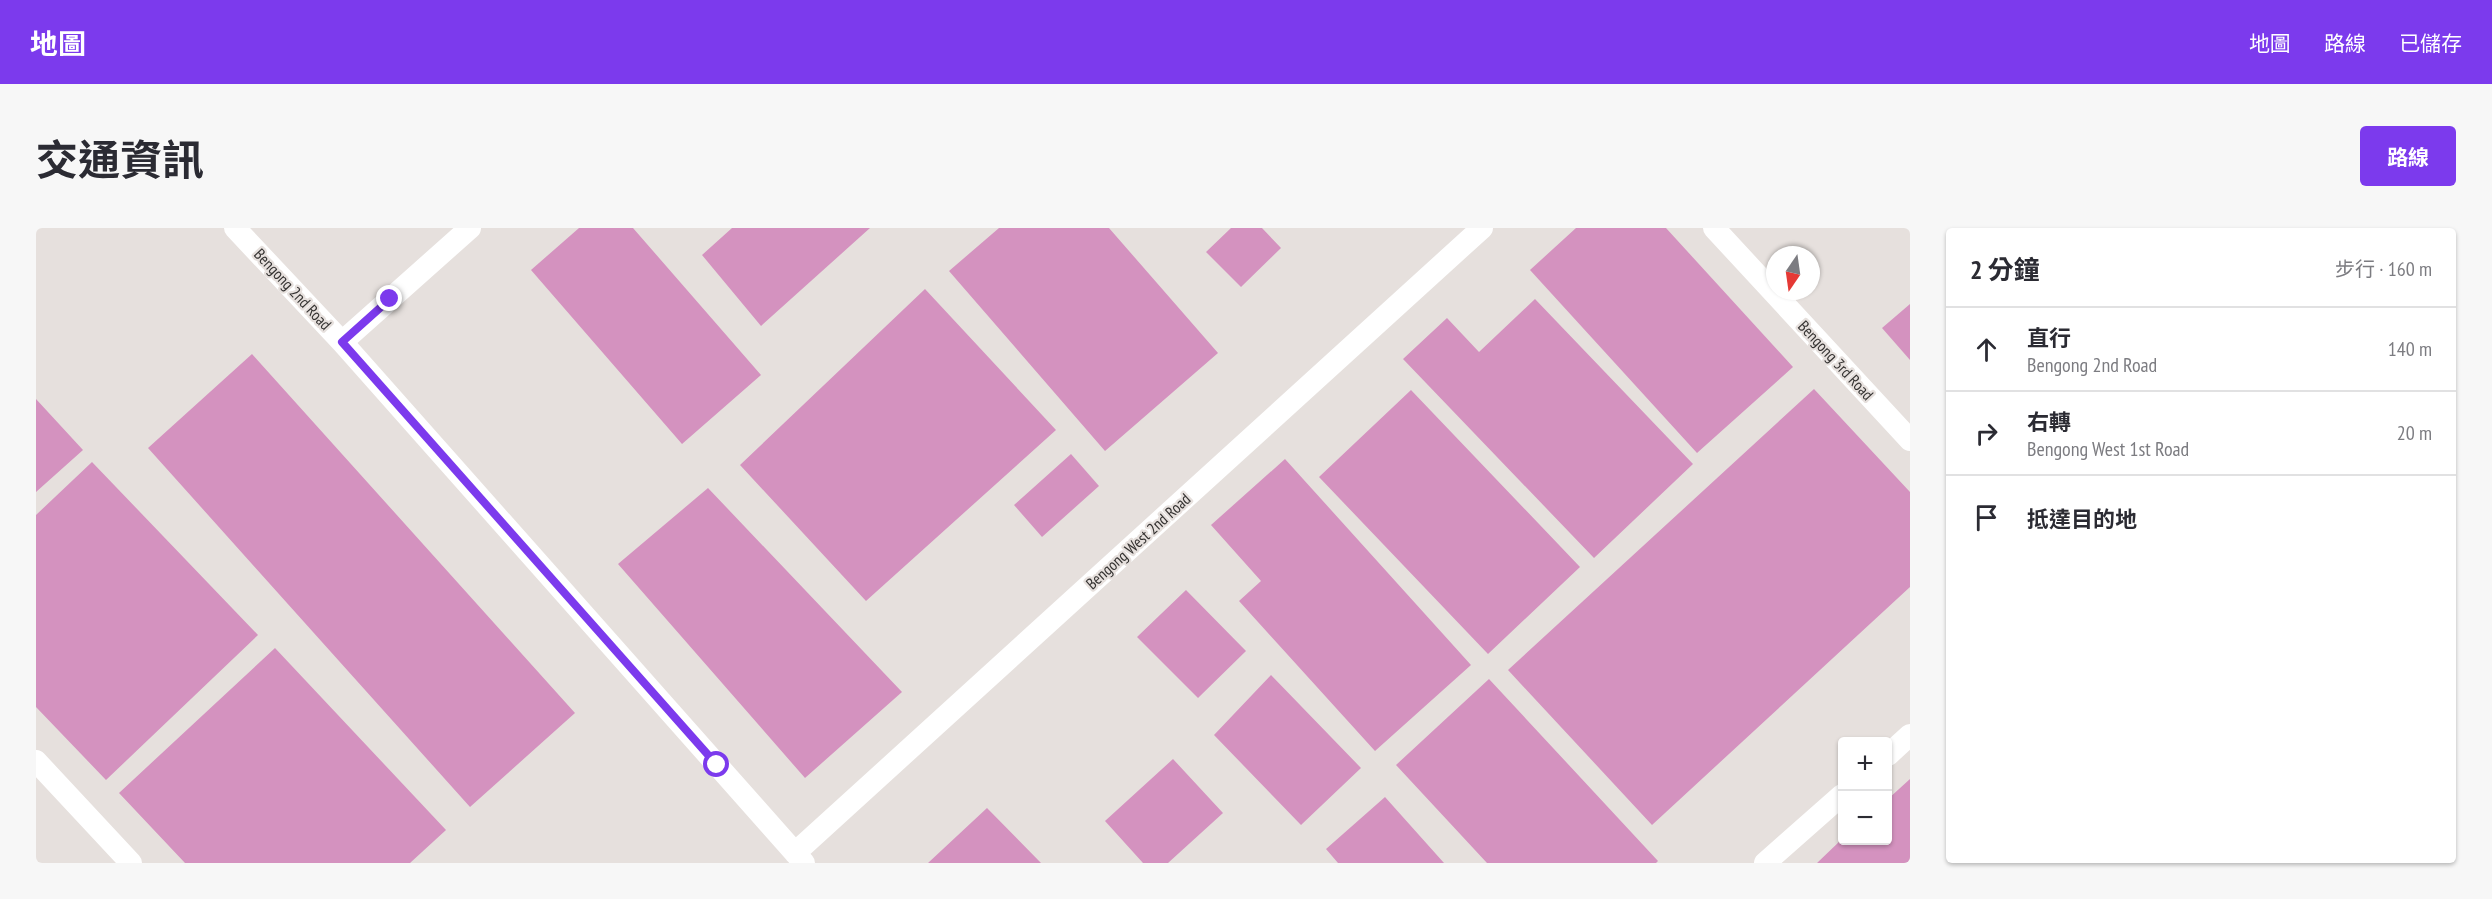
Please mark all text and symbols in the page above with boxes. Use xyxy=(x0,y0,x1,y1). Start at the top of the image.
text: 地圖 xyxy=(30,25,86,62)
text: 地圖 xyxy=(2249,30,2291,57)
text: 路線 xyxy=(2324,30,2366,57)
text: 已儲存 xyxy=(2399,30,2462,57)
button: 路線 xyxy=(2360,126,2456,186)
text: 交通資訊 xyxy=(36,132,204,187)
street label: Bengong 2nd Road xyxy=(250,244,336,334)
north arrow xyxy=(1766,246,1820,300)
text: 2 分鐘 xyxy=(1970,253,2040,286)
text: 步行 · 160 m xyxy=(2335,256,2432,282)
route end xyxy=(376,285,402,311)
street label: Bengong 3rd Road xyxy=(1794,316,1878,404)
text: 直行 xyxy=(2027,324,2071,352)
icon: ahead xyxy=(1970,333,2003,366)
text: 140 m xyxy=(2388,336,2432,362)
text: Bengong 2nd Road xyxy=(2027,352,2157,378)
text: 右轉 xyxy=(2027,408,2071,436)
icon: right xyxy=(1970,417,2003,450)
text: 20 m xyxy=(2397,420,2432,446)
text: Bengong West 1st Road xyxy=(2027,436,2189,462)
street label: Bengong West 2nd Road xyxy=(1082,489,1194,593)
icon: arrive xyxy=(1970,501,2003,534)
text: 抵達目的地 xyxy=(2027,505,2137,533)
map controls xyxy=(1838,737,1892,845)
button: + xyxy=(1838,737,1892,791)
route start xyxy=(703,751,729,777)
button: − xyxy=(1838,791,1892,845)

